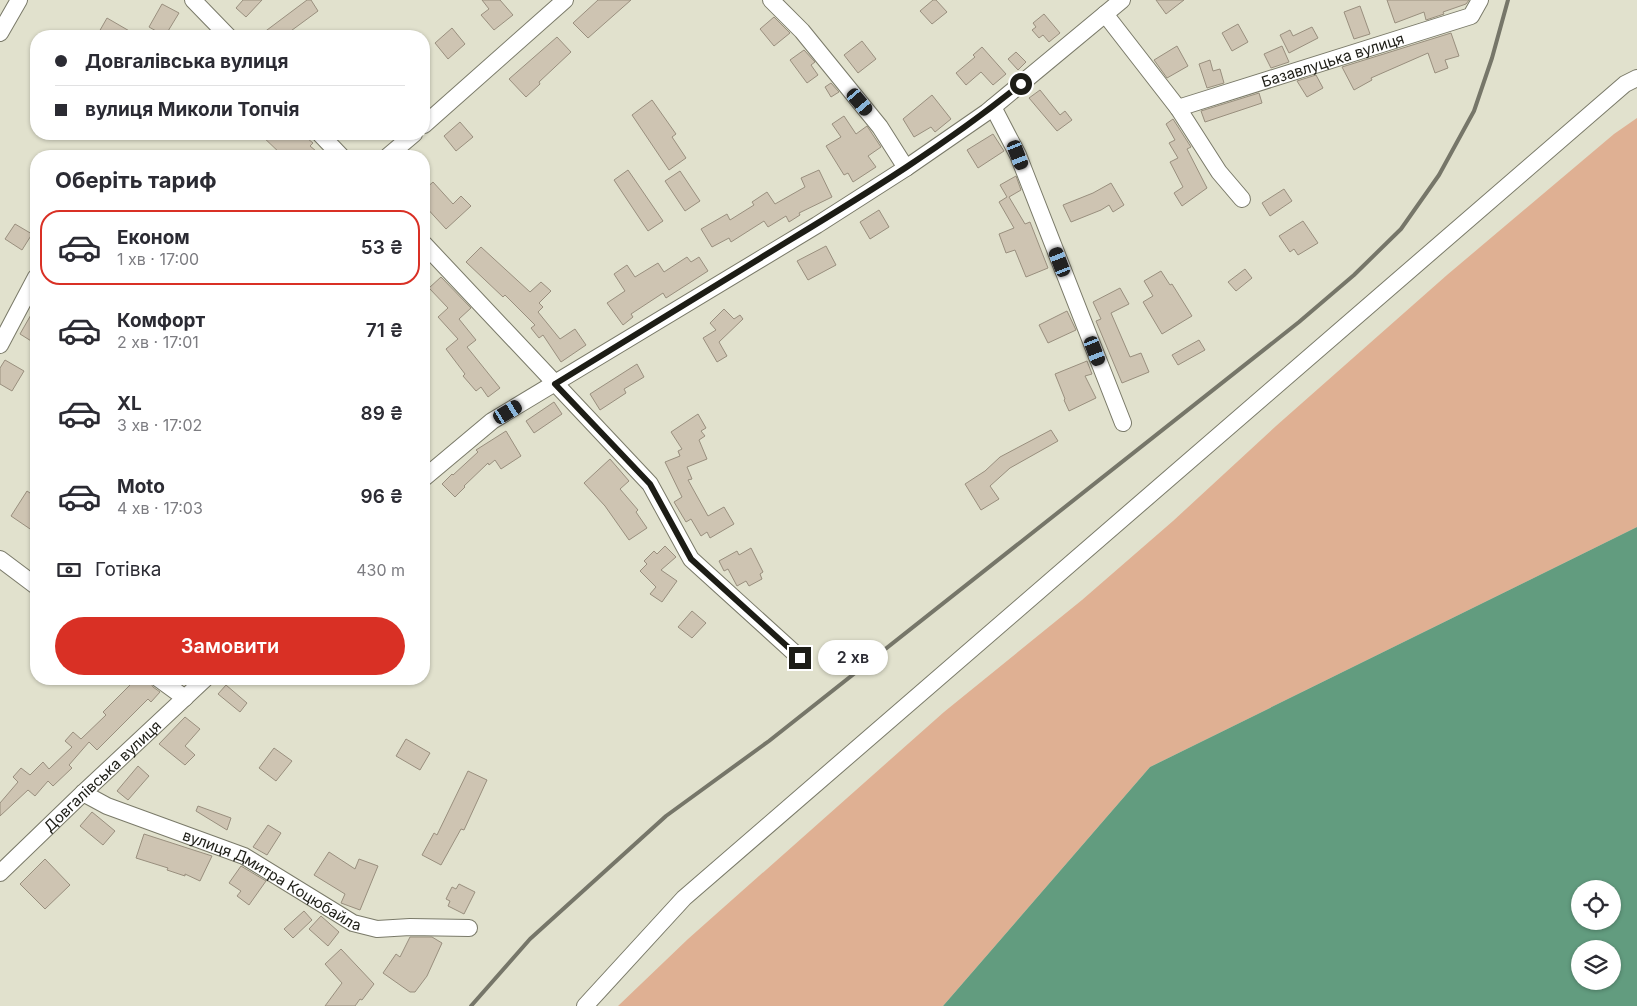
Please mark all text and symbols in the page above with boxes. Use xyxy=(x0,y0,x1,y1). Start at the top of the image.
street label: Базавлуцька вулиця xyxy=(1259,28,1406,91)
text: Довгалівська вулиця xyxy=(85,50,288,73)
route start xyxy=(1010,73,1032,95)
car xyxy=(844,86,875,118)
text: вулиця Миколи Топчія xyxy=(85,98,299,121)
car xyxy=(1005,138,1030,172)
text: Оберіть тариф xyxy=(55,167,216,193)
icon: car xyxy=(57,225,102,270)
text: Економ xyxy=(117,226,190,249)
text: 53 ₴ xyxy=(361,236,403,259)
car xyxy=(1047,245,1072,279)
text: 1 хв · 17:00 xyxy=(117,249,199,269)
icon: car xyxy=(57,308,102,353)
text: Комфорт xyxy=(117,309,205,332)
text: 71 ₴ xyxy=(366,319,403,342)
text: 2 хв · 17:01 xyxy=(117,332,199,352)
car xyxy=(1082,334,1107,368)
icon: car xyxy=(57,391,102,436)
text: XL xyxy=(117,392,142,415)
car xyxy=(491,398,524,426)
text: 89 ₴ xyxy=(361,402,403,425)
text: 3 хв · 17:02 xyxy=(117,415,202,435)
icon: car xyxy=(57,474,102,519)
text: Moto xyxy=(117,475,165,498)
text: 96 ₴ xyxy=(361,485,403,508)
text: 4 хв · 17:03 xyxy=(117,498,203,518)
icon: cash xyxy=(55,556,83,584)
text: Готівка xyxy=(95,558,161,581)
text: 430 m xyxy=(356,560,405,580)
button: Замовити xyxy=(55,617,405,675)
callout: 2 хв xyxy=(818,640,888,676)
route end xyxy=(789,647,811,669)
text: 2 хв xyxy=(837,647,869,667)
street label: Довгалівська вулиця xyxy=(39,716,165,836)
street label: вулиця Дмитра Коцюбайла xyxy=(180,825,363,934)
map controls xyxy=(1571,880,1621,990)
button: locate xyxy=(1571,880,1621,930)
button: layers xyxy=(1571,940,1621,990)

